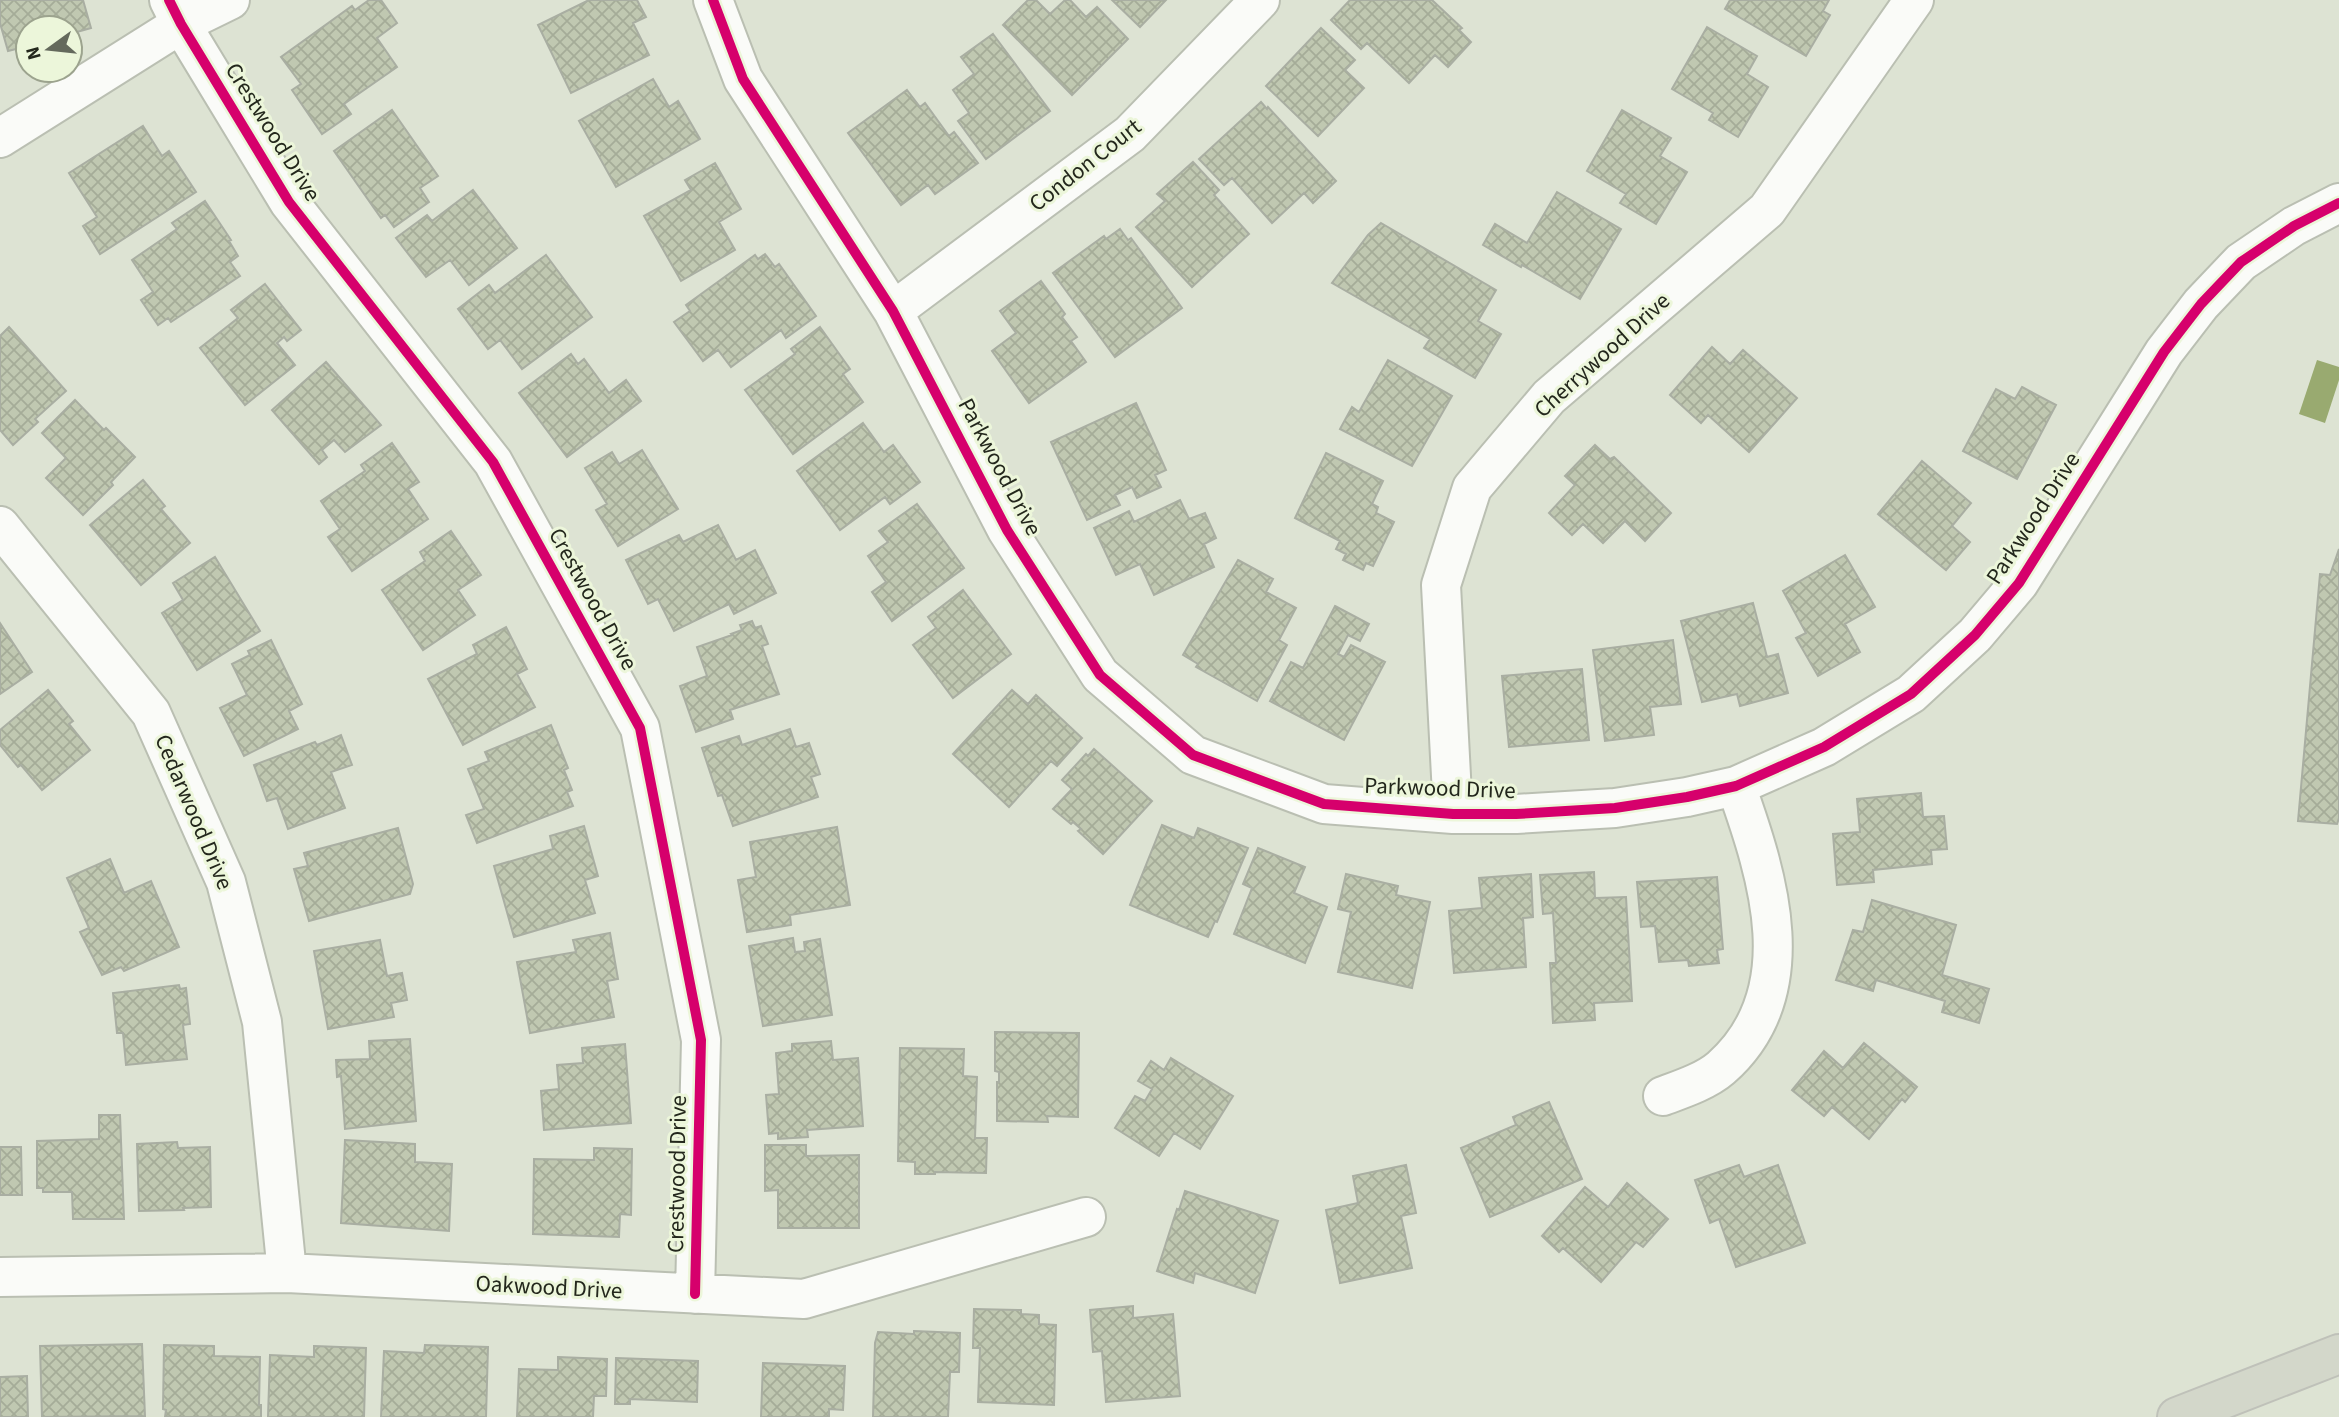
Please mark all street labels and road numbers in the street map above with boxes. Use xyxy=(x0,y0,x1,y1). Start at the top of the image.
street label: Crestwood Drive xyxy=(217,56,329,208)
street label: Condon Court xyxy=(1022,110,1148,219)
street label: Cherrywood Drive xyxy=(1527,285,1677,425)
street label: Parkwood Drive xyxy=(950,392,1050,542)
street label: Parkwood Drive xyxy=(1978,445,2088,591)
street label: Crestwood Drive xyxy=(540,522,646,676)
street label: Cedarwood Drive xyxy=(146,729,242,895)
street label: Parkwood Drive xyxy=(1364,769,1516,807)
street label: Crestwood Drive xyxy=(659,1095,695,1253)
street label: Oakwood Drive xyxy=(475,1267,623,1307)

